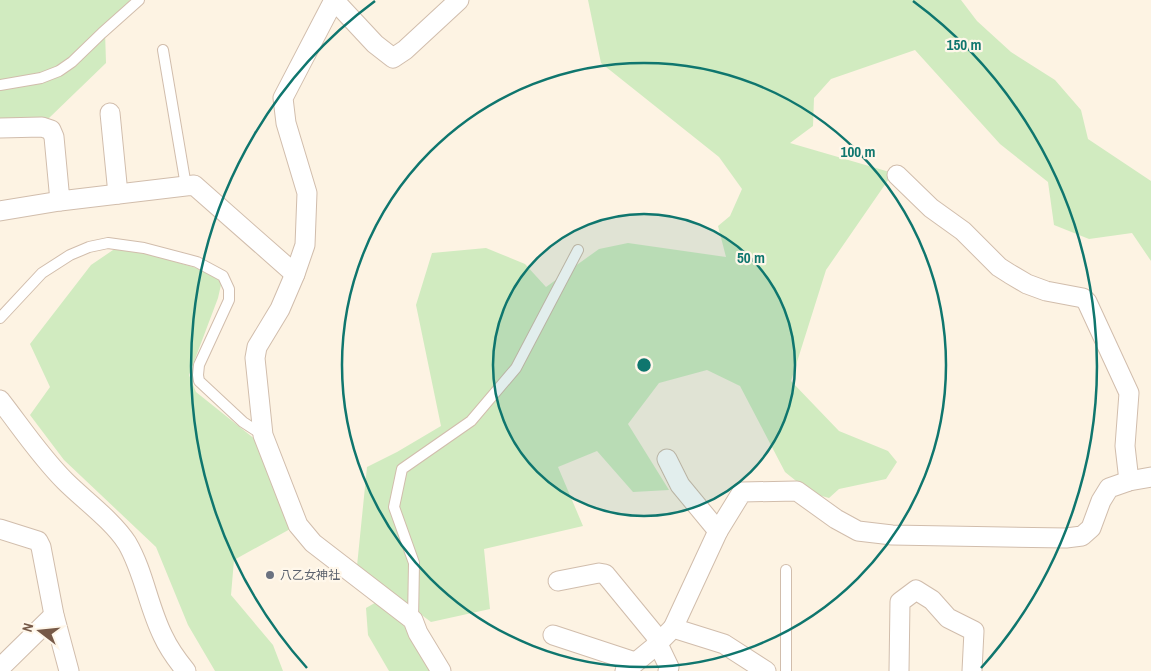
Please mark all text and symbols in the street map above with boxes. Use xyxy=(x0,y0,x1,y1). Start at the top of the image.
text: 150 m xyxy=(947,34,981,55)
text: 100 m xyxy=(841,141,875,162)
text: 50 m xyxy=(737,247,765,268)
centre of rings xyxy=(635,356,653,374)
place label: 八乙女神社 xyxy=(280,567,340,583)
marker: 八乙女神社 xyxy=(264,569,276,581)
north arrow xyxy=(15,606,65,656)
text: N xyxy=(18,621,37,634)

